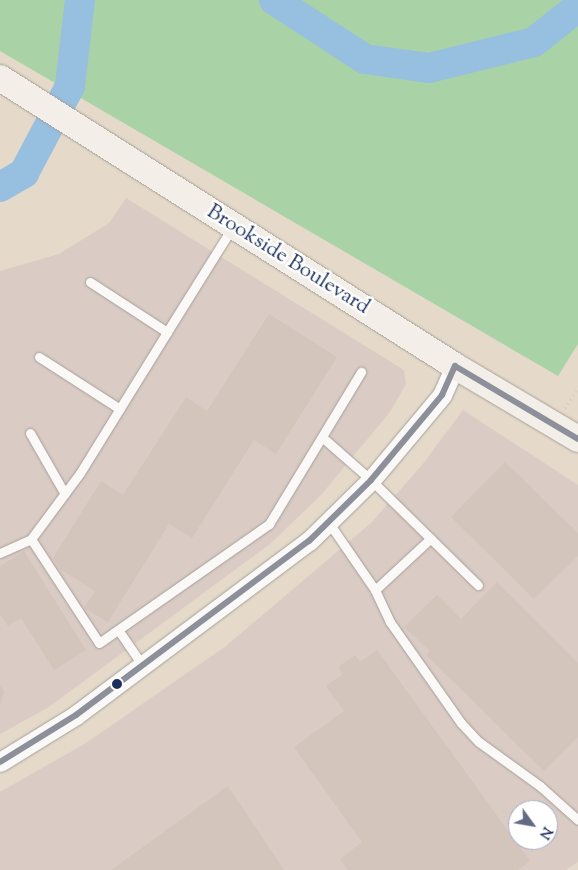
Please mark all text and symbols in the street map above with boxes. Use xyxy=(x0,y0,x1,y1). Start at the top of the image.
street label: Brookside Boulevard xyxy=(202,200,374,320)
unlabelled marker xyxy=(112,679,122,689)
north arrow xyxy=(508,800,558,850)
text: N xyxy=(533,822,556,842)

